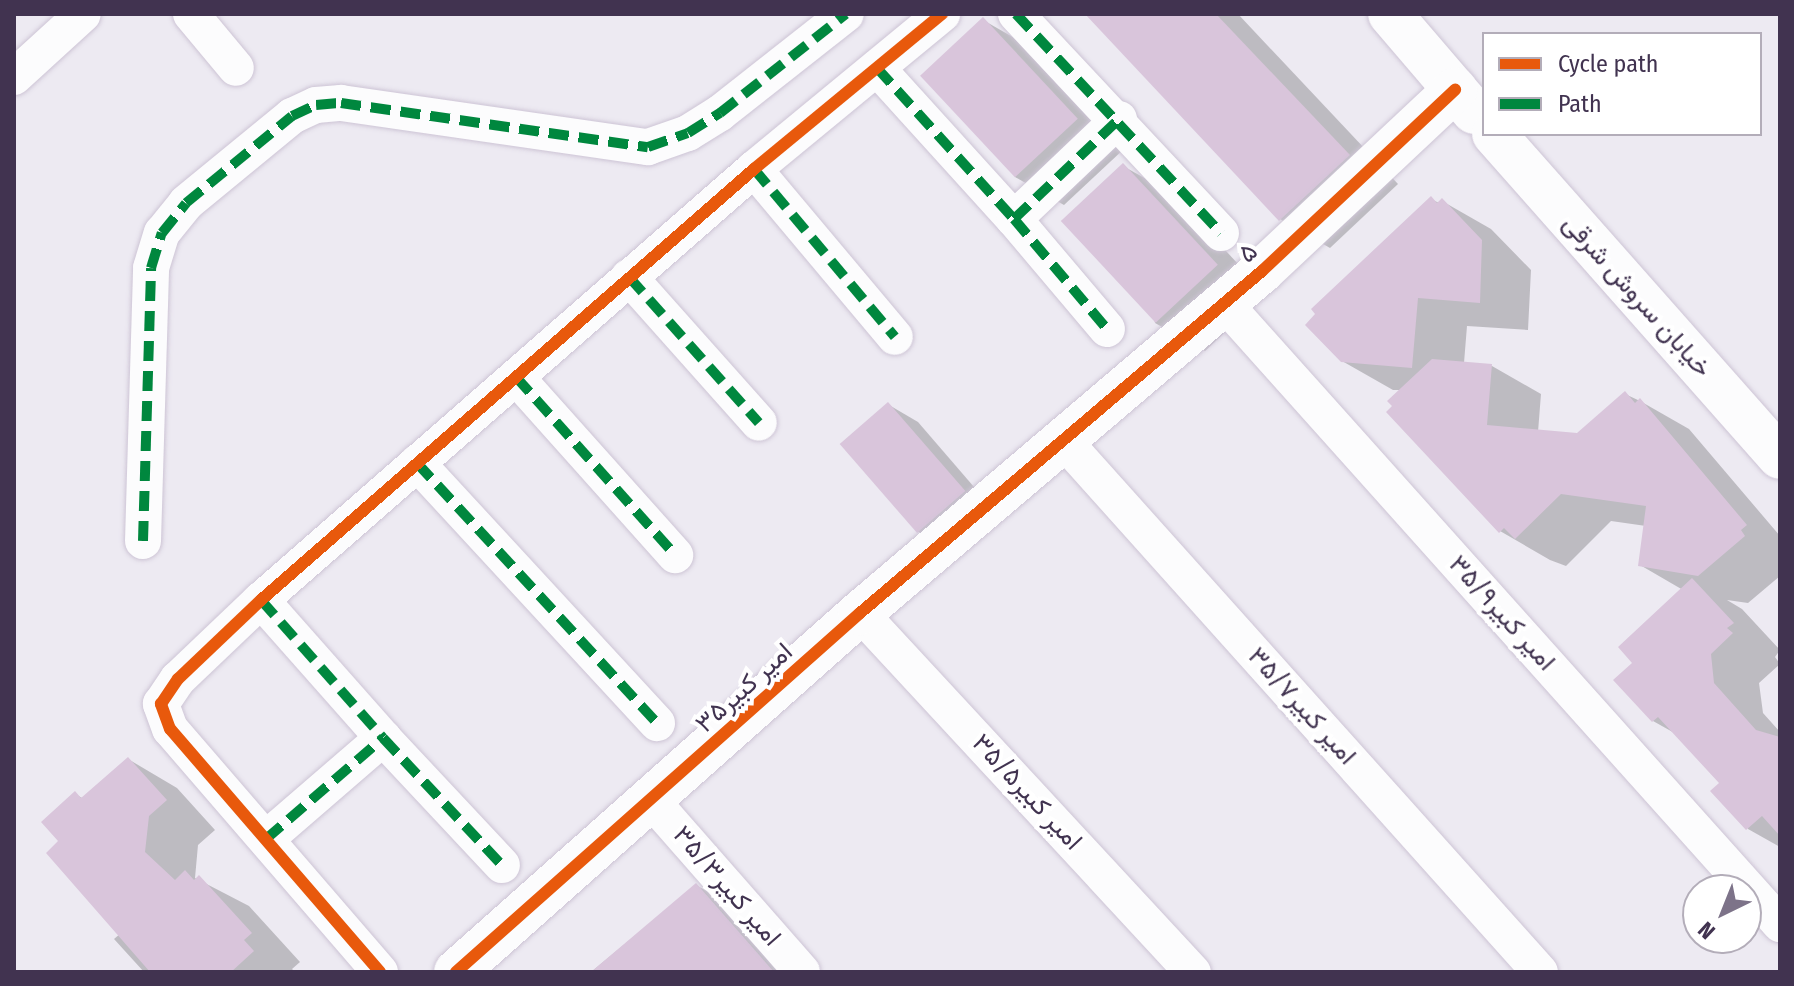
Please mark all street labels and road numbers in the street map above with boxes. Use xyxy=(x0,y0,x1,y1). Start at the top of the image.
street label: خیابان سروش شرقی xyxy=(1556,208,1718,384)
street label: ۵ xyxy=(1232,236,1264,270)
street label: امیر کبیر۳۵/۹ xyxy=(1442,549,1562,677)
street label: امیر کبیر۳۵ xyxy=(689,636,799,740)
street label: امیر کبیر۳۵/۷ xyxy=(1241,641,1363,771)
street label: امیر کبیر۳۵/۵ xyxy=(965,728,1089,856)
street label: امیر کبیر۳۵/۳ xyxy=(666,820,788,952)

